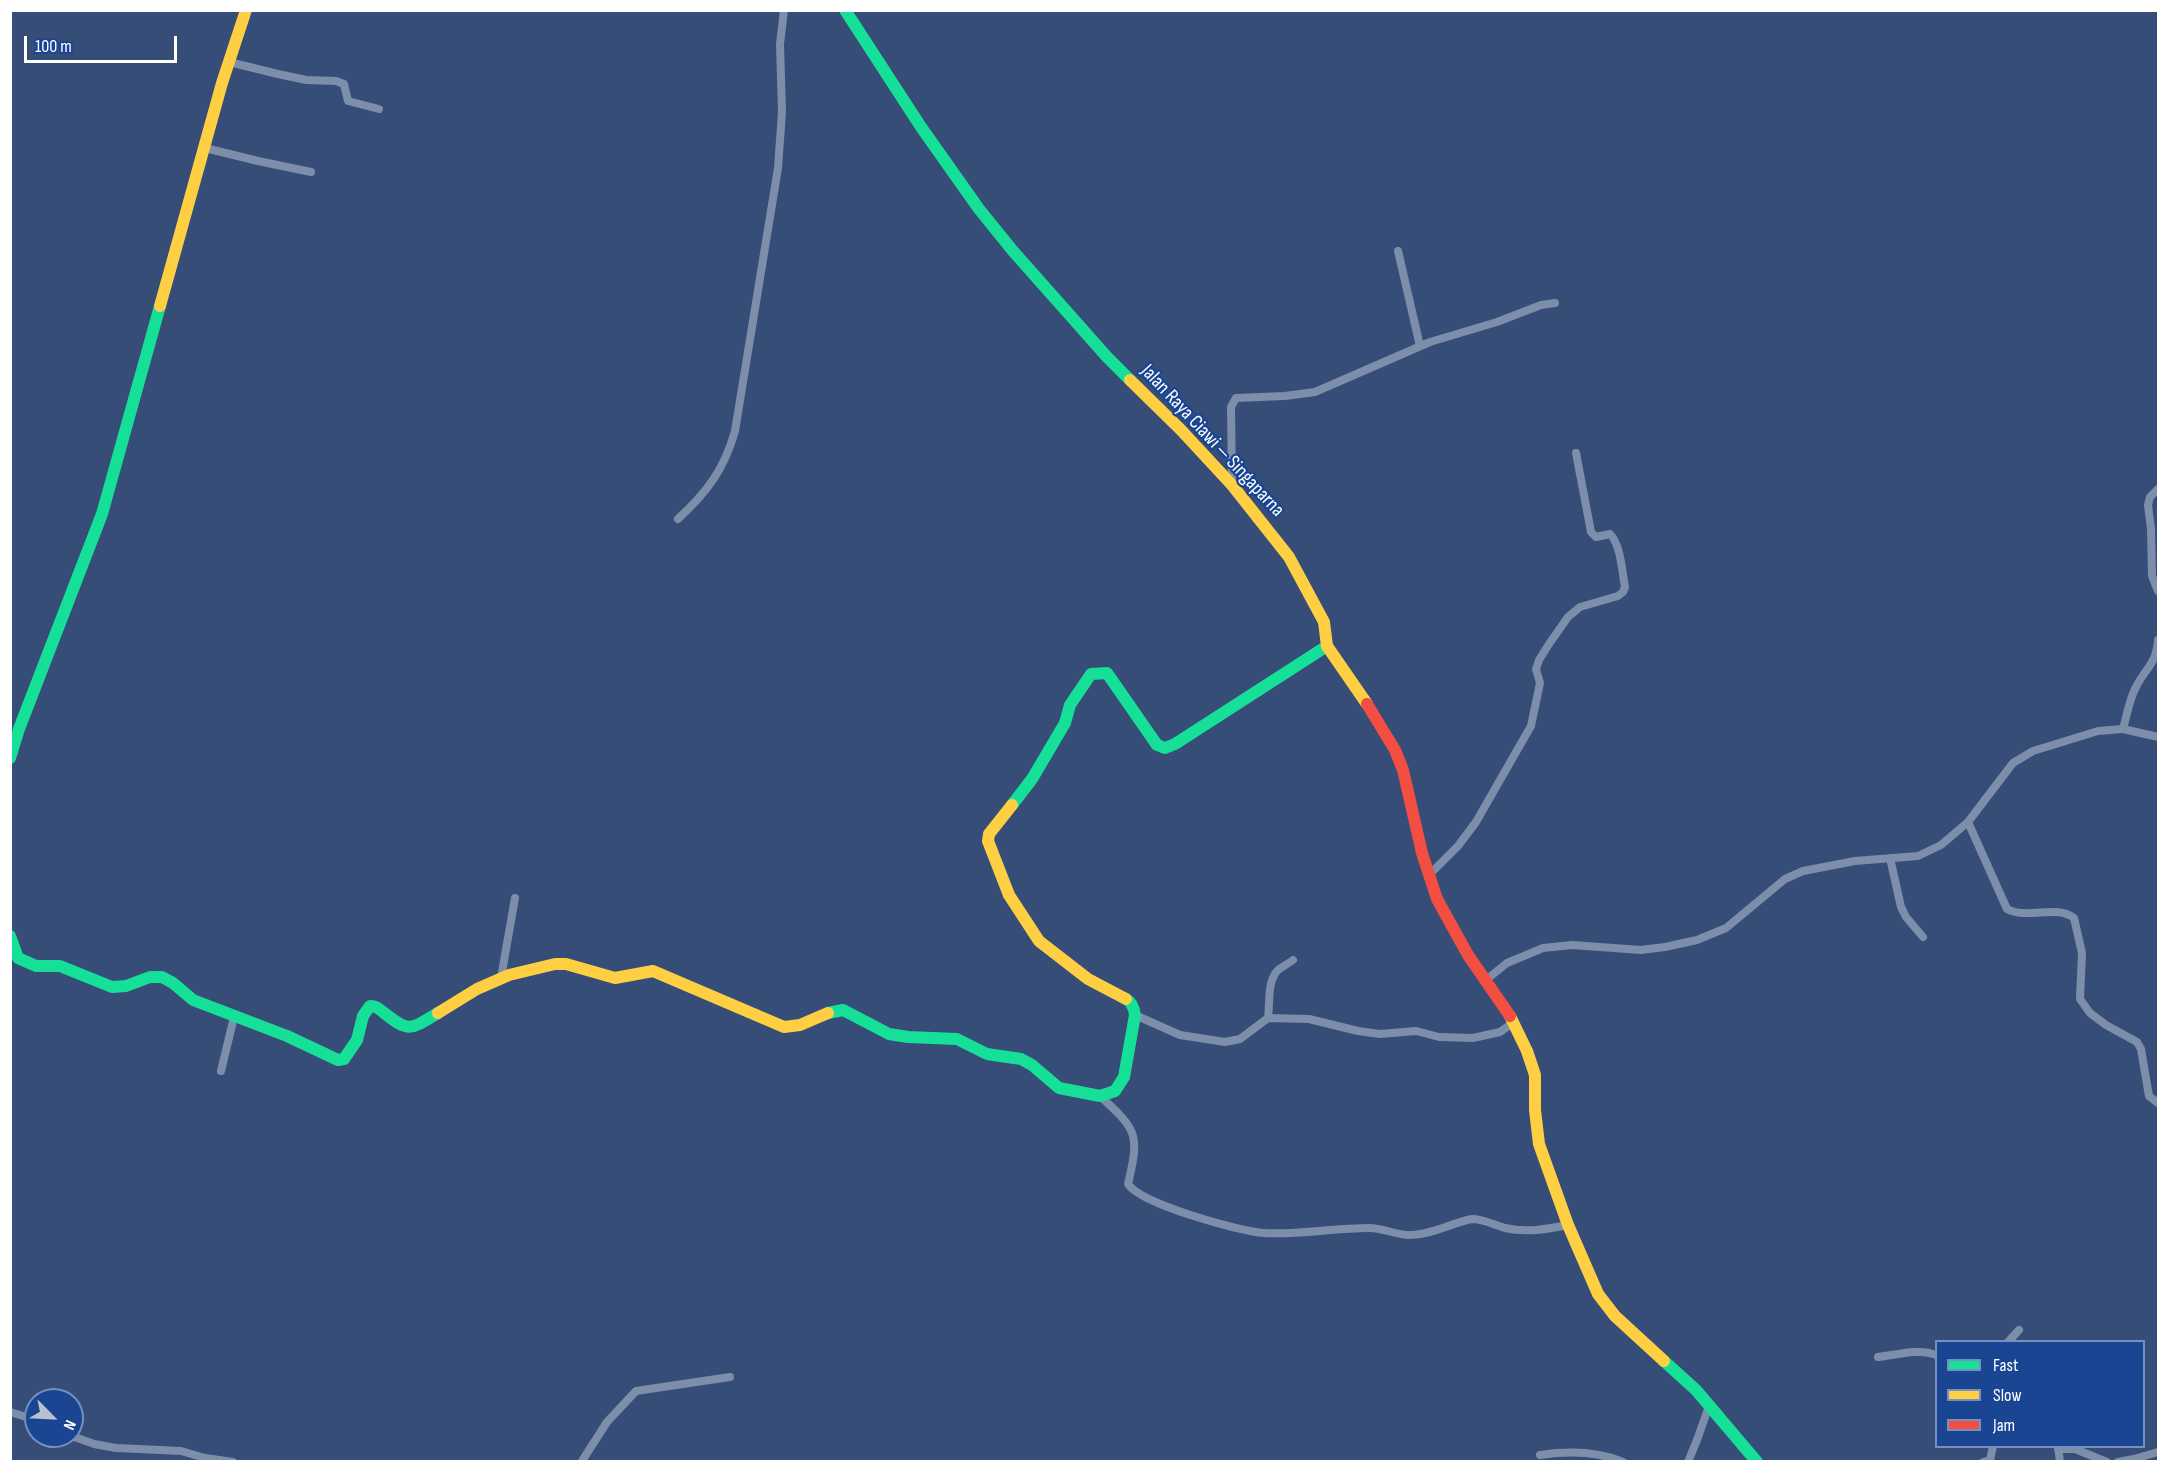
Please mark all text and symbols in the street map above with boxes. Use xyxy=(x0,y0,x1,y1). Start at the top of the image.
scale bar xyxy=(27,24,180,62)
text: 100 m xyxy=(35,36,72,57)
street label: Jalan Raya Ciawi — Singaparna xyxy=(1135,360,1289,522)
legend xyxy=(1935,1340,2145,1448)
text: Fast xyxy=(1993,1355,2018,1376)
text: Slow xyxy=(1993,1385,2022,1406)
north arrow xyxy=(24,1388,84,1448)
text: Jam xyxy=(1993,1415,2015,1436)
text: N xyxy=(59,1417,79,1432)

